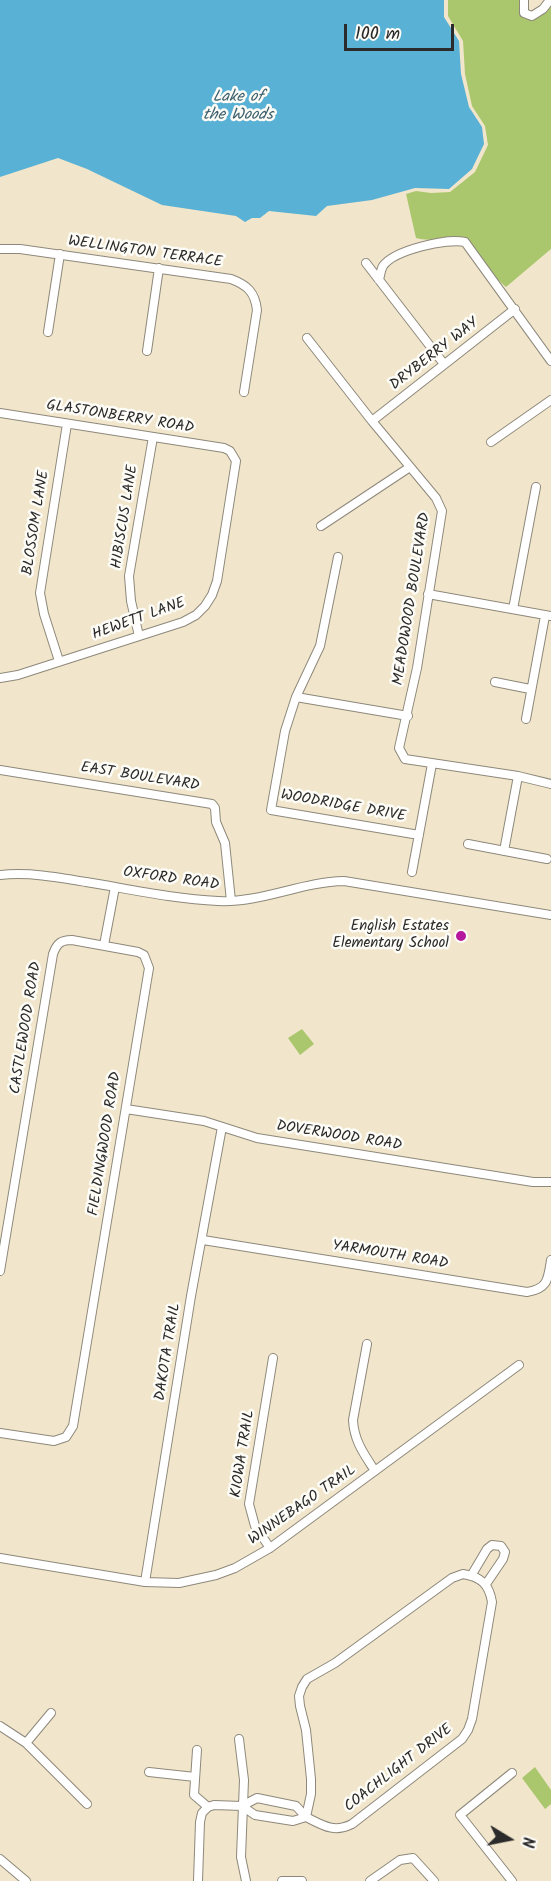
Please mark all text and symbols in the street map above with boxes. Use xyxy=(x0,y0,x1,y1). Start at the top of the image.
scale bar xyxy=(347,12,456,50)
text: 100 m xyxy=(355,20,400,49)
water label: Lake of the Woods xyxy=(203,88,273,126)
street label: WELLINGTON TERRACE xyxy=(67,233,223,273)
street label: DRYBERRY WAY xyxy=(387,315,483,395)
street label: GLASTONBERRY ROAD xyxy=(45,397,195,439)
street label: HIBISCUS LANE xyxy=(109,464,143,570)
street label: BLOSSOM LANE xyxy=(20,469,54,577)
street label: MEADOWOOD BOULEVARD xyxy=(390,511,436,687)
street label: HEWETT LANE xyxy=(90,595,188,645)
street label: EAST BOULEVARD xyxy=(79,760,201,796)
street label: WOODRIDGE DRIVE xyxy=(279,787,407,827)
street label: OXFORD ROAD xyxy=(122,864,220,896)
place label: English Estates Elementary School xyxy=(332,918,449,953)
marker: English Estates Elementary School xyxy=(454,929,468,943)
street label: CASTLEWOOD ROAD xyxy=(8,961,46,1095)
street label: FIELDINGWOOD ROAD xyxy=(86,1071,126,1217)
street label: DOVERWOOD ROAD xyxy=(275,1118,403,1156)
street label: YARMOUTH ROAD xyxy=(331,1238,449,1274)
street label: DAKOTA TRAIL xyxy=(152,1302,186,1402)
street label: KIOWA TRAIL xyxy=(228,1409,260,1499)
street label: WINNEBAGO TRAIL xyxy=(246,1462,360,1550)
street label: COACHLIGHT DRIVE xyxy=(341,1721,457,1817)
north arrow xyxy=(479,1809,539,1869)
text: N xyxy=(514,1835,540,1849)

